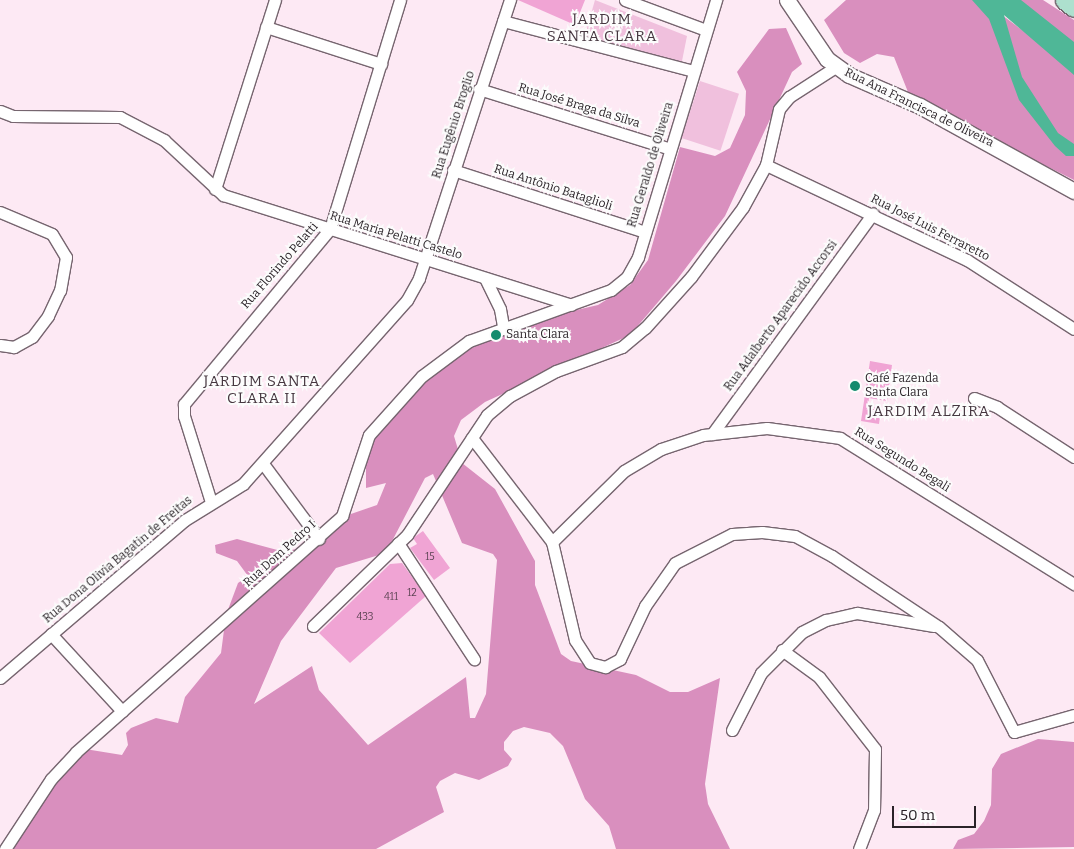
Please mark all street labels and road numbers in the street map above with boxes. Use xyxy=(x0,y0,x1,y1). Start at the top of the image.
street label: Rua Ana Francisca de Oliveira xyxy=(842,66,996,150)
street label: Rua Eugênio Broglio xyxy=(430,69,478,181)
street label: Rua José Braga da Silva xyxy=(517,81,641,131)
street label: Rua Geraldo de Oliveira xyxy=(625,101,677,229)
street label: Rua Antônio Bataglioli xyxy=(492,162,614,214)
street label: Rua José Luis Ferraretto xyxy=(868,192,992,264)
street label: Rua Maria Pelatti Castelo xyxy=(328,209,464,263)
street label: Rua Florindo Pelatti xyxy=(239,220,321,312)
street label: Rua Adalberto Aparecido Accorsi xyxy=(721,238,841,394)
street label: Rua Segundo Begali xyxy=(851,425,953,495)
street label: Rua Dona Olivia Bagatin de Freitas xyxy=(41,493,195,627)
street label: Rua Dom Pedro I xyxy=(241,518,319,590)

